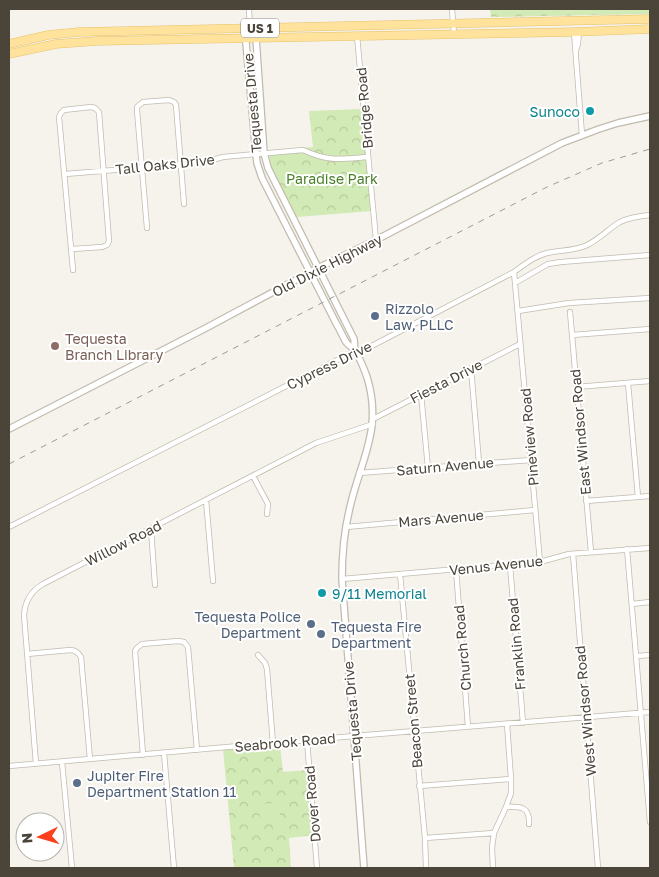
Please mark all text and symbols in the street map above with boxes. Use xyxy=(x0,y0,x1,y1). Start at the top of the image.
road number: US 1 xyxy=(241,18,279,38)
street label: Tequesta Drive xyxy=(239,53,265,153)
street label: Bridge Road xyxy=(352,67,376,149)
place label: Sunoco xyxy=(530,103,580,120)
marker: Sunoco xyxy=(584,105,596,117)
street label: Tall Oaks Drive xyxy=(115,150,215,178)
park label: Paradise Park xyxy=(286,170,378,187)
street label: Old Dixie Highway xyxy=(269,230,385,300)
place label: Rizzolo Law, PLLC xyxy=(385,300,453,333)
marker: Rizzolo Law, PLLC xyxy=(369,310,381,322)
place label: Tequesta Branch Library xyxy=(65,330,163,363)
street label: Cypress Drive xyxy=(284,337,374,393)
marker: Tequesta Branch Library xyxy=(49,340,61,352)
street label: Fiesta Drive xyxy=(407,355,485,407)
street label: East Windsor Road xyxy=(566,368,594,496)
street label: Pineview Road xyxy=(516,387,542,487)
street label: Saturn Avenue xyxy=(396,453,494,479)
street label: Mars Avenue xyxy=(398,506,484,530)
street label: Willow Road xyxy=(82,516,164,570)
street label: Venus Avenue xyxy=(448,552,544,578)
place label: 9/11 Memorial xyxy=(332,585,427,602)
marker: 9/11 Memorial xyxy=(316,587,328,599)
street label: Franklin Road xyxy=(503,597,529,691)
street label: Church Road xyxy=(450,604,474,692)
place label: Tequesta Police Department xyxy=(194,608,301,641)
marker: Tequesta Police Department xyxy=(305,618,317,630)
place label: Tequesta Fire Department xyxy=(331,618,422,651)
marker: Tequesta Fire Department xyxy=(315,628,327,640)
street label: West Windsor Road xyxy=(571,645,599,777)
street label: Tequesta Drive xyxy=(339,661,365,761)
street label: Beacon Street xyxy=(400,673,426,769)
street label: Seabrook Road xyxy=(234,729,336,755)
street label: Dover Road xyxy=(300,765,324,843)
place label: Jupiter Fire Department Station 11 xyxy=(87,767,237,800)
marker: Jupiter Fire Department Station 11 xyxy=(71,777,83,789)
north arrow xyxy=(15,812,65,862)
text: N xyxy=(18,832,35,844)

